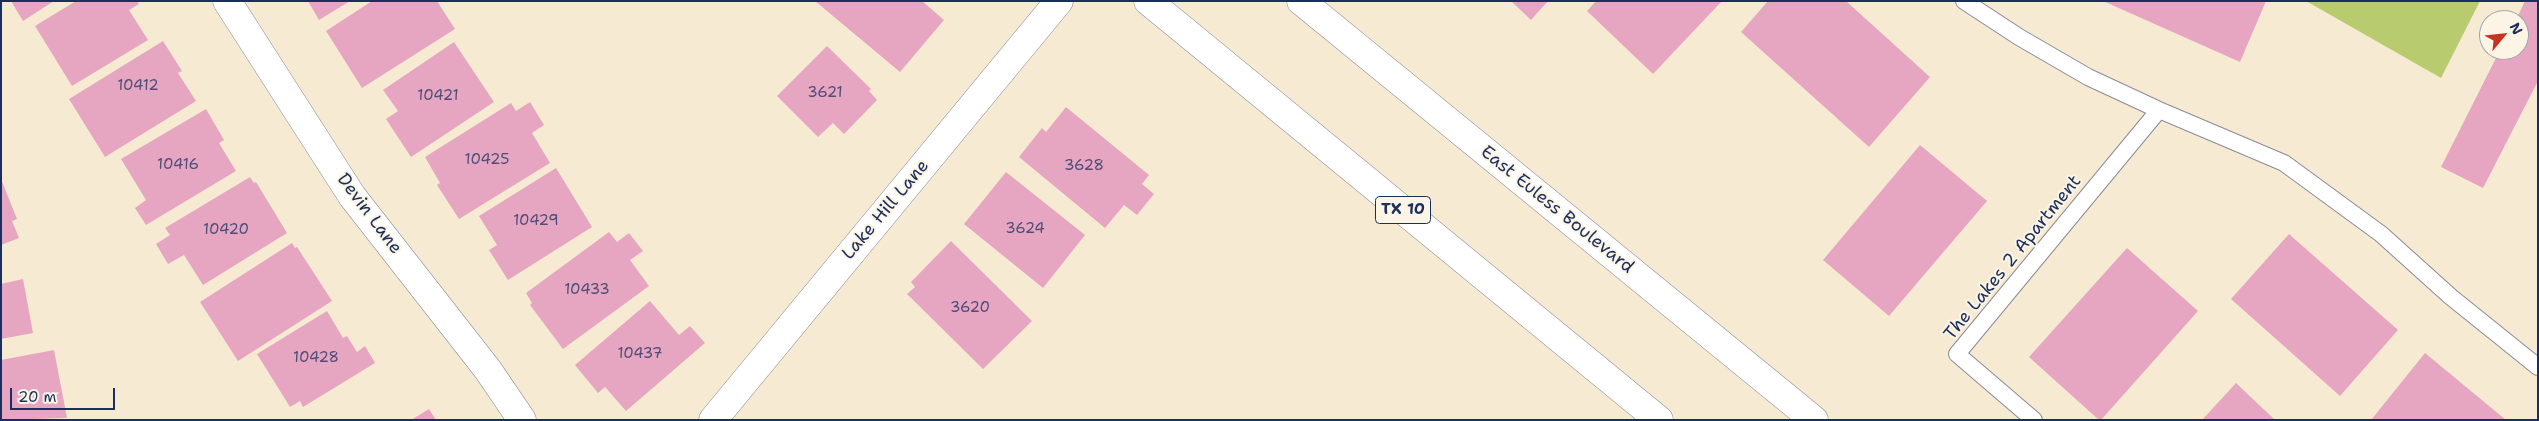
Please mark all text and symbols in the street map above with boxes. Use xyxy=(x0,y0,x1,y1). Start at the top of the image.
north arrow xyxy=(2479,10,2529,60)
text: N xyxy=(2506,19,2527,38)
house number: 10412 xyxy=(117,77,159,95)
house number: 3621 xyxy=(807,84,843,102)
house number: 10421 xyxy=(417,87,459,105)
street label: East Euless Boulevard xyxy=(1476,142,1638,278)
house number: 10425 xyxy=(465,151,509,169)
house number: 10416 xyxy=(157,156,199,174)
street label: Lake Hill Lane xyxy=(838,156,934,264)
house number: 3628 xyxy=(1064,157,1104,175)
street label: Devin Lane xyxy=(332,170,406,258)
street label: The Lakes 2 Apartment xyxy=(1940,171,2086,345)
road number: TX 10 xyxy=(1376,196,1430,224)
house number: 10429 xyxy=(513,212,559,230)
house number: 3624 xyxy=(1005,220,1045,238)
house number: 10420 xyxy=(203,221,249,239)
house number: 10433 xyxy=(564,281,610,299)
house number: 3620 xyxy=(950,299,990,317)
house number: 10437 xyxy=(617,345,663,363)
house number: 10428 xyxy=(293,349,339,367)
scale bar xyxy=(12,378,118,410)
text: 20 m xyxy=(18,387,57,407)

